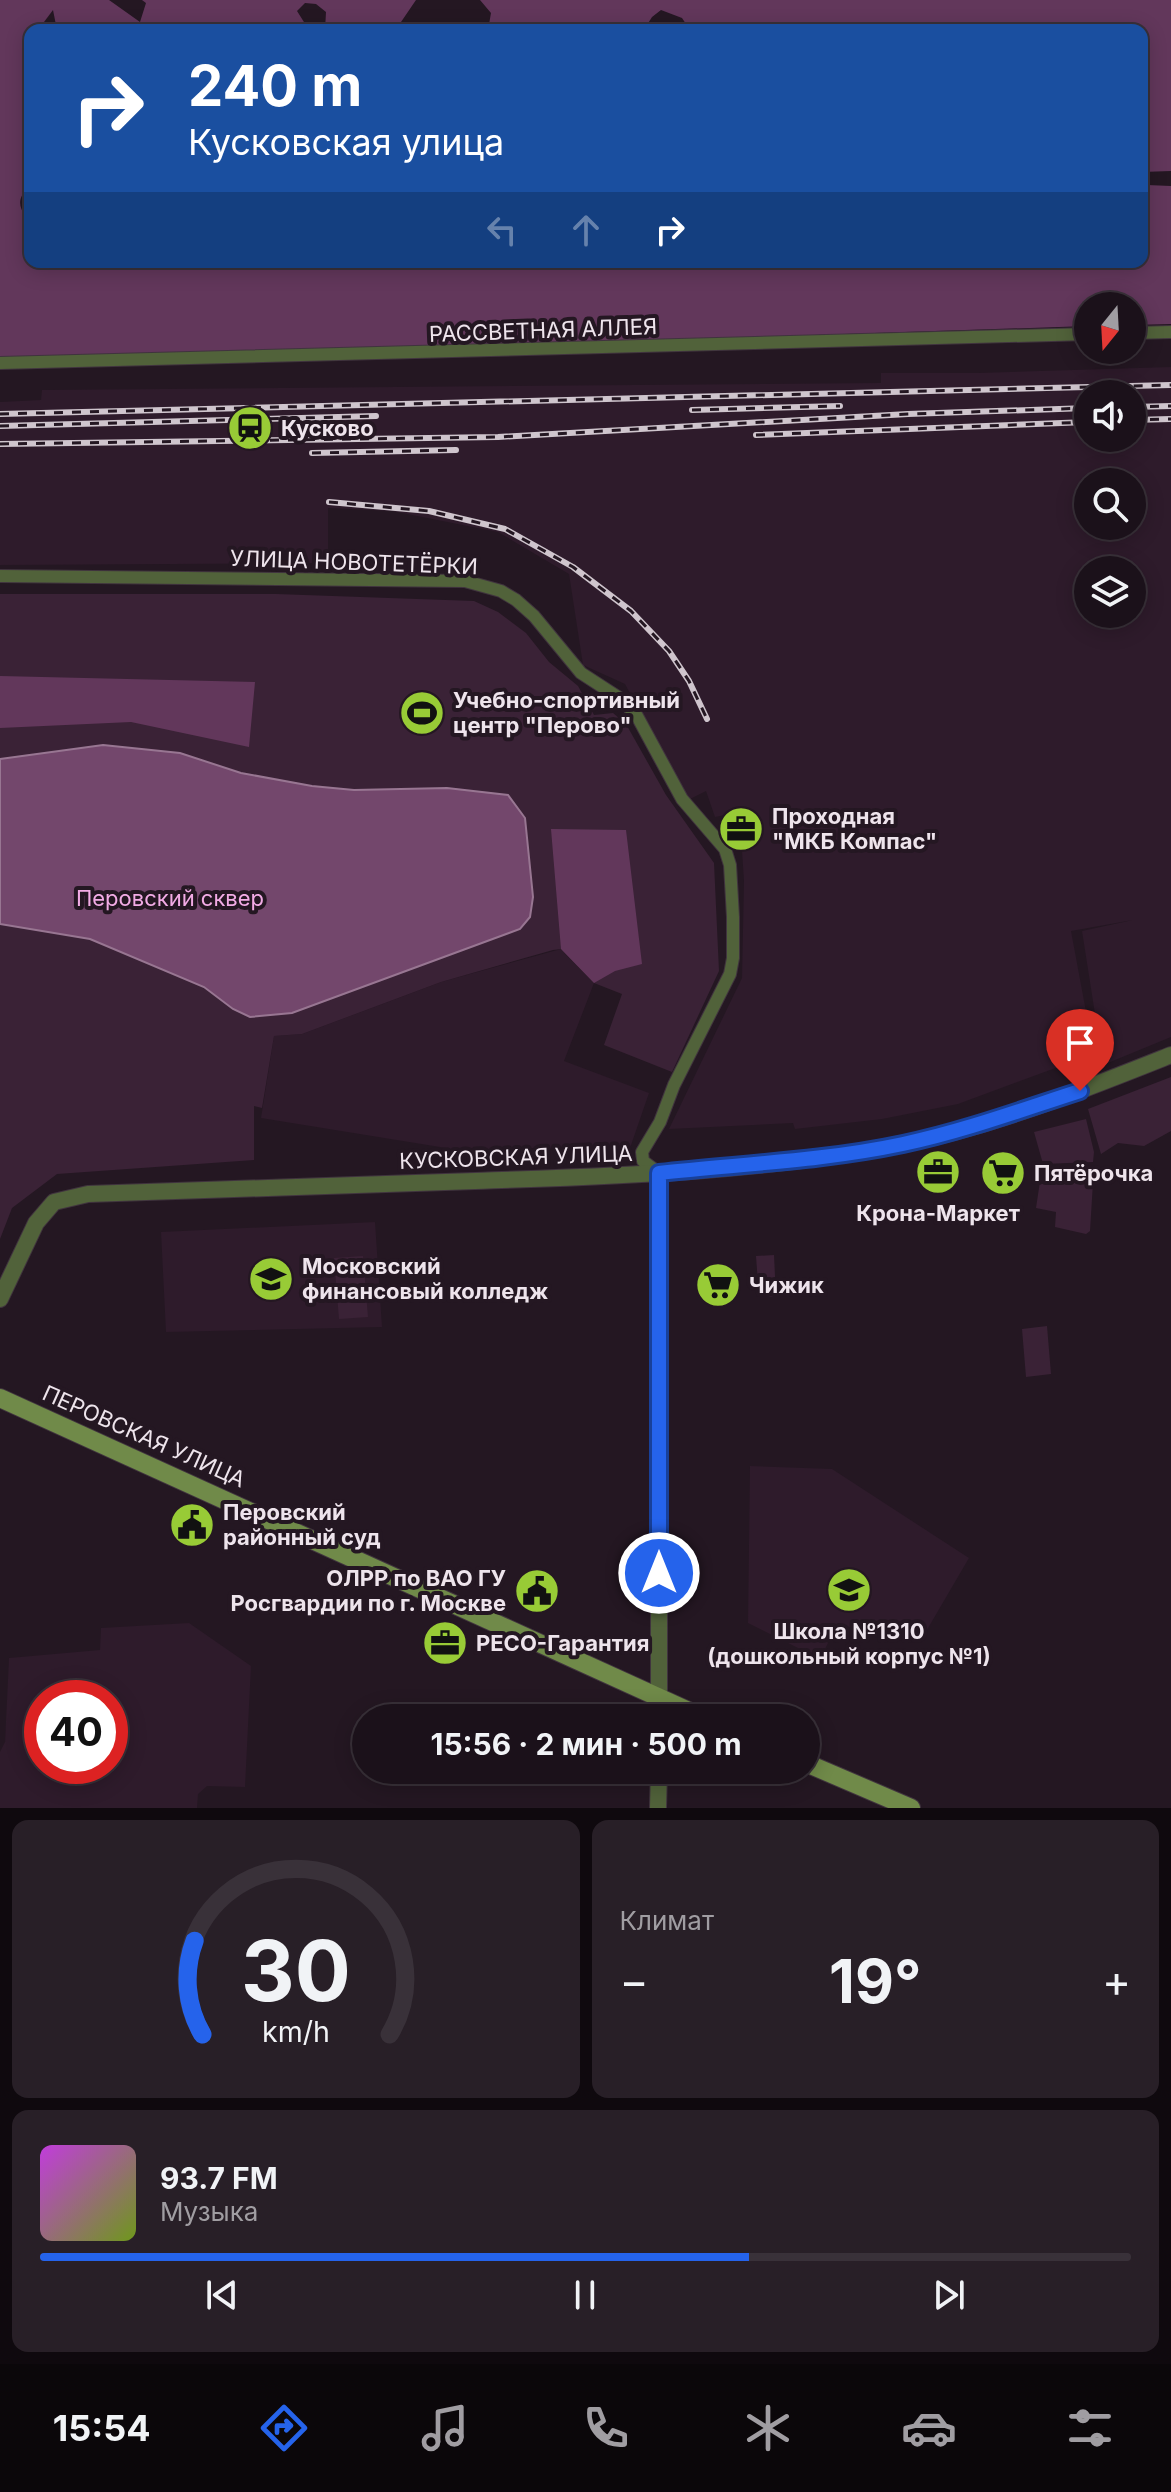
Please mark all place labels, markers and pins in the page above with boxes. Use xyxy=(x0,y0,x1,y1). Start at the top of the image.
station icon: Кусково xyxy=(226,404,274,452)
place label: Кусково xyxy=(281,415,374,441)
place label: Учебно-спортивный центр "Перово" xyxy=(453,687,680,738)
sports icon: Учебно-спортивный центр "Перово" xyxy=(398,689,446,737)
place label: Проходная "МКБ Компас" xyxy=(772,803,937,854)
office icon: Проходная "МКБ Компас" xyxy=(717,805,765,853)
pin xyxy=(1046,1009,1114,1091)
office icon: Крона-Маркет xyxy=(914,1148,962,1196)
supermarket icon: Пятёрочка xyxy=(979,1149,1027,1197)
place label: Пятёрочка xyxy=(1034,1160,1153,1186)
place label: Крона-Маркет xyxy=(856,1200,1020,1226)
place label: Московский финансовый колледж xyxy=(302,1253,548,1304)
school or university icon: Московский финансовый колледж xyxy=(247,1255,295,1303)
supermarket icon: Чижик xyxy=(694,1261,742,1309)
place label: Чижик xyxy=(749,1272,824,1298)
place label: Перовский районный суд xyxy=(223,1499,381,1550)
public building icon: Перовский районный суд xyxy=(168,1501,216,1549)
place label: ОЛРР по ВАО ГУ Росгвардии по г. Москве xyxy=(231,1565,506,1616)
school or university icon: Школа №1310 (дошкольный корпус №1) xyxy=(825,1566,873,1614)
public building icon: ОЛРР по ВАО ГУ Росгвардии по г. Москве xyxy=(513,1567,561,1615)
place label: Школа №1310 (дошкольный корпус №1) xyxy=(707,1618,991,1669)
office icon: РЕСО-Гарантия xyxy=(421,1619,469,1667)
place label: РЕСО-Гарантия xyxy=(476,1630,649,1656)

